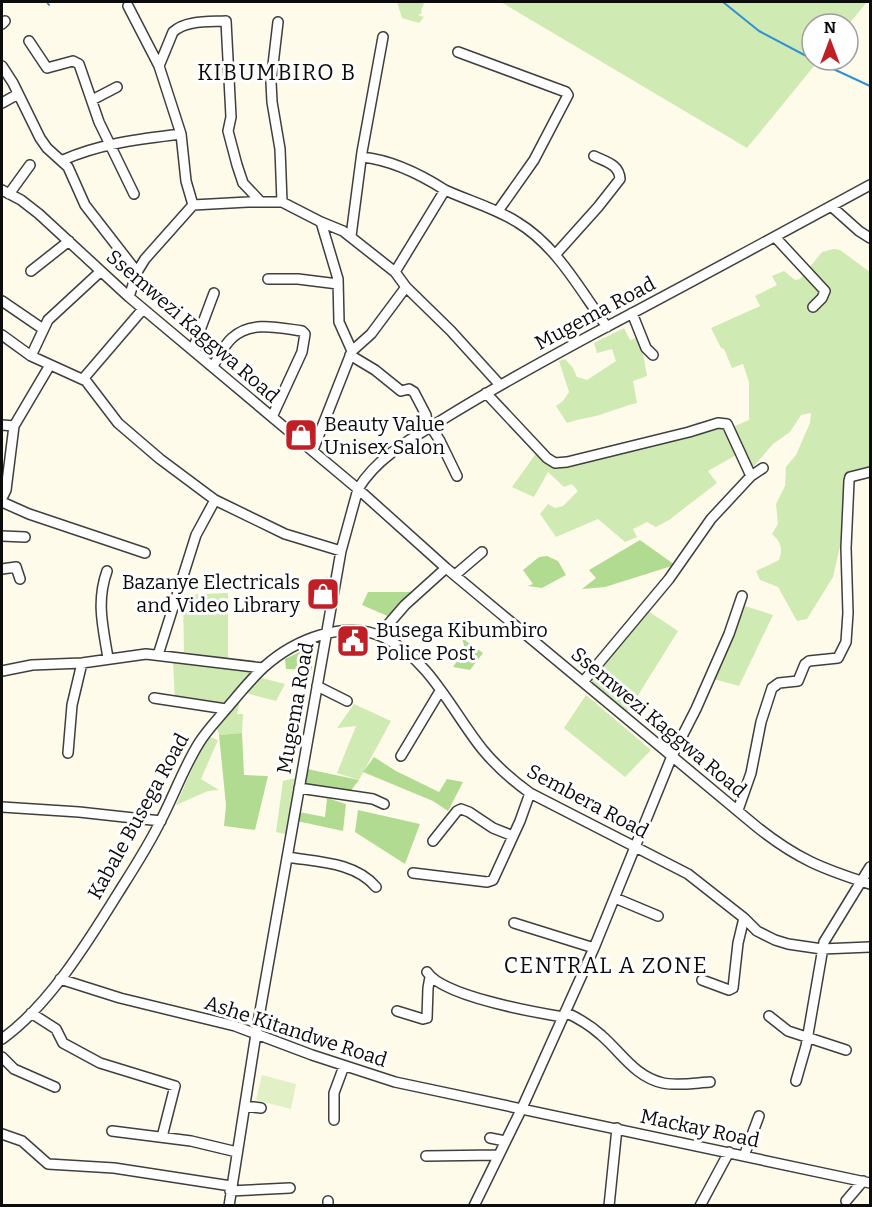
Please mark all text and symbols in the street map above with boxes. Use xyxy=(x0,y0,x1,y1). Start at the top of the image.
north arrow xyxy=(800,12,860,72)
text: N xyxy=(824,18,836,37)
district label: KIBUMBIRO B xyxy=(197,59,357,86)
street label: Ssemwezi Kaggwa Road xyxy=(102,244,284,408)
street label: Mugema Road xyxy=(531,271,660,355)
place label: Beauty Value Unisex Salon xyxy=(324,412,445,459)
shop icon: Beauty Value Unisex Salon xyxy=(283,417,319,453)
place label: Bazanye Electricals and Video Library xyxy=(122,570,300,617)
shop icon: Bazanye Electricals and Video Library xyxy=(305,576,341,612)
place label: Busega Kibumbiro Police Post xyxy=(376,618,548,665)
public building icon: Busega Kibumbiro Police Post xyxy=(335,623,371,659)
street label: Mugema Road xyxy=(272,640,318,776)
street label: Ssemwezi Kaggwa Road xyxy=(567,642,752,802)
street label: Kabale Busega Road xyxy=(82,729,194,903)
street label: Sembera Road xyxy=(523,759,653,843)
district label: CENTRAL A ZONE xyxy=(504,952,708,979)
street label: Ashe Kitandwe Road xyxy=(202,990,390,1072)
street label: Mackay Road xyxy=(638,1104,762,1152)

